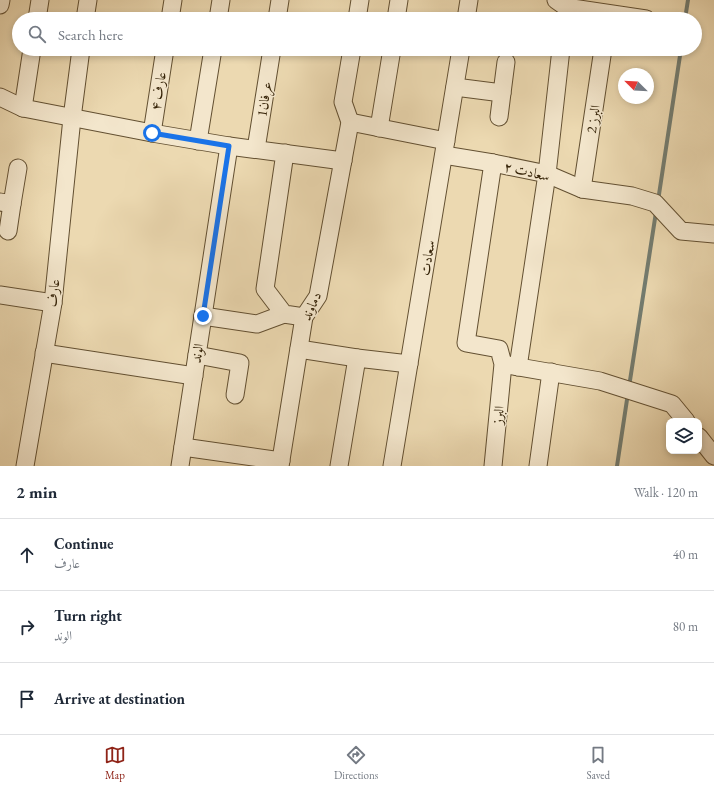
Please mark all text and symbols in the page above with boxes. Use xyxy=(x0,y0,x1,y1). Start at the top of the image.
search box xyxy=(12,12,702,56)
icon: search xyxy=(26,23,48,45)
text: Search here xyxy=(58,25,123,44)
north arrow xyxy=(618,68,654,104)
street label: عارف ۴ xyxy=(146,70,170,112)
street label: عرفان1 xyxy=(252,80,277,118)
street label: البرز 2 xyxy=(582,104,604,134)
route start xyxy=(143,124,161,142)
street label: سعادت ۲ xyxy=(502,157,552,185)
street label: سعادت xyxy=(415,239,439,277)
street label: عارف xyxy=(42,278,64,308)
street label: دماوند xyxy=(297,289,325,323)
route end xyxy=(194,307,212,325)
street label: الوند xyxy=(187,342,207,364)
street label: البرز xyxy=(488,405,508,427)
map controls xyxy=(666,418,702,454)
button: layers xyxy=(666,418,702,454)
text: 2 min xyxy=(16,481,57,503)
text: Walk · 120 m xyxy=(634,484,698,501)
text: Continue xyxy=(54,534,114,553)
icon: ahead xyxy=(16,544,38,566)
text: 40 m xyxy=(673,546,698,563)
text: عارف xyxy=(54,555,80,572)
text: Turn right xyxy=(54,606,122,625)
icon: right xyxy=(16,616,38,638)
text: 80 m xyxy=(673,618,698,635)
text: الوند xyxy=(54,627,72,644)
icon: arrive xyxy=(16,688,38,710)
text: Arrive at destination xyxy=(54,689,185,708)
tab: Map xyxy=(104,744,126,782)
tab: Directions xyxy=(334,744,378,782)
tab: Saved xyxy=(586,744,610,782)

